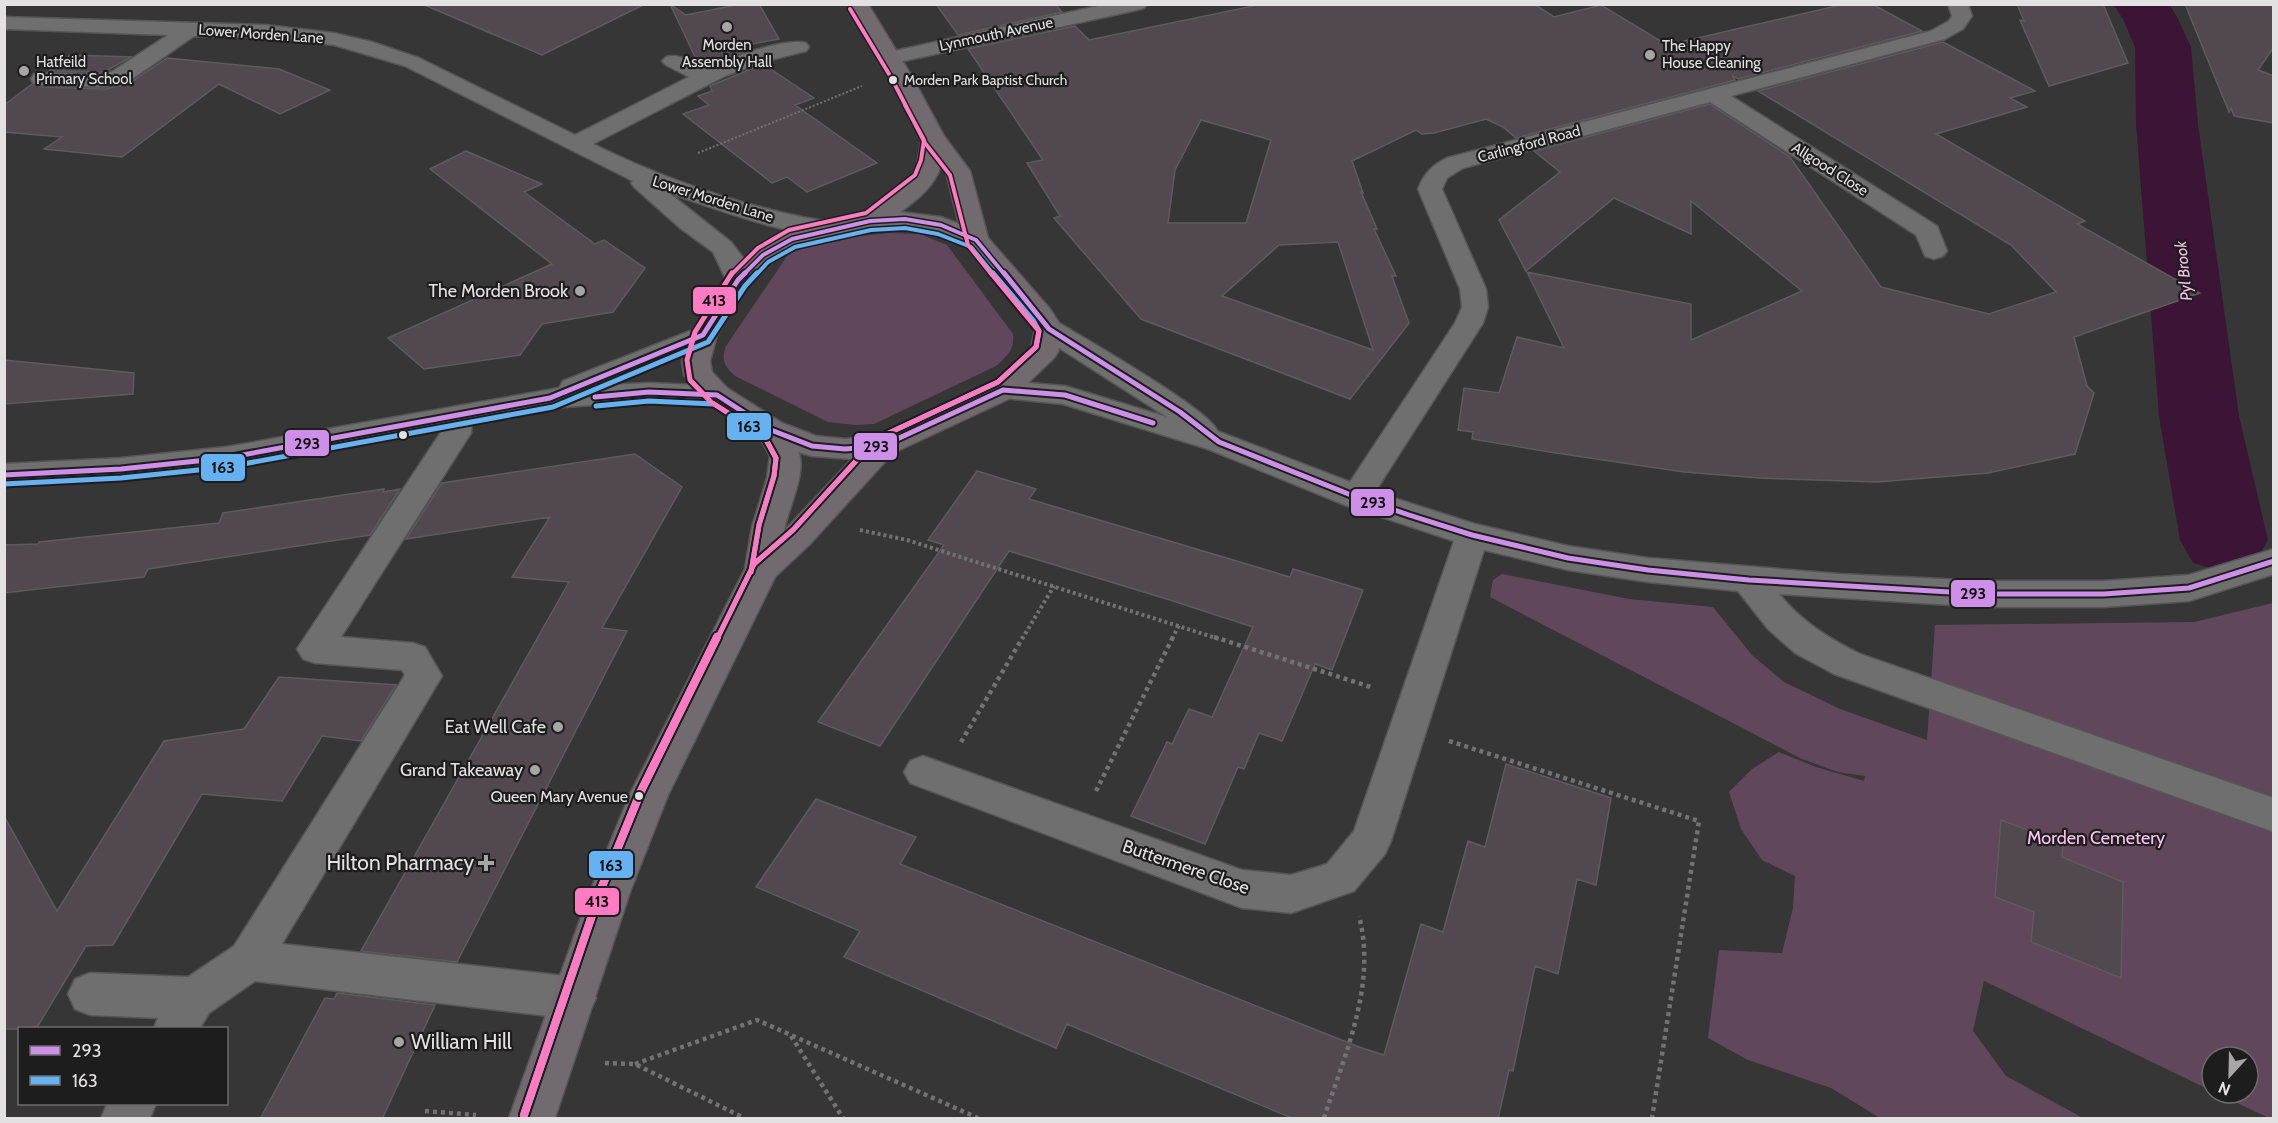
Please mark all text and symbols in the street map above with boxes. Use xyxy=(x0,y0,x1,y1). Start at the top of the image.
street label: Lynmouth Avenue xyxy=(938,13,1055,55)
marker: Morden Assembly Hall xyxy=(720,20,734,34)
street label: Lower Morden Lane xyxy=(198,21,325,47)
place label: Morden Assembly Hall xyxy=(682,36,772,71)
place label: The Happy House Cleaning xyxy=(1662,37,1761,72)
marker: The Happy House Cleaning xyxy=(1643,48,1657,62)
place label: Hatfeild Primary School xyxy=(36,53,133,88)
marker: Hatfeild Primary School xyxy=(17,64,31,78)
place label: Morden Park Baptist Church xyxy=(904,71,1067,89)
marker: Morden Park Baptist Church xyxy=(887,74,899,86)
street label: Carlingford Road xyxy=(1476,122,1582,166)
street label: Allgood Close xyxy=(1788,138,1872,200)
street label: Lower Morden Lane xyxy=(650,172,776,226)
water label: Pyl Brook xyxy=(2171,239,2196,302)
place label: The Morden Brook xyxy=(428,280,569,302)
marker: The Morden Brook xyxy=(573,284,587,298)
line badge: 413 xyxy=(692,286,737,315)
text: 413 xyxy=(702,291,726,310)
line badge: 163 xyxy=(726,412,772,441)
text: 163 xyxy=(737,417,761,436)
line badge: 293 xyxy=(284,429,330,457)
unlabelled marker xyxy=(397,429,409,441)
line badge: 293 xyxy=(853,432,898,461)
text: 293 xyxy=(294,434,320,453)
text: 293 xyxy=(863,437,889,456)
line badge: 163 xyxy=(200,453,246,482)
text: 163 xyxy=(211,458,235,477)
line badge: 293 xyxy=(1350,488,1395,517)
text: 293 xyxy=(1360,493,1386,512)
line badge: 293 xyxy=(1950,579,1996,608)
text: 293 xyxy=(1960,584,1986,603)
place label: Eat Well Cafe xyxy=(445,716,546,738)
marker: Eat Well Cafe xyxy=(551,720,565,734)
place label: Grand Takeaway xyxy=(400,759,523,781)
marker: Grand Takeaway xyxy=(528,763,542,777)
place label: Queen Mary Avenue xyxy=(490,787,628,806)
marker: Queen Mary Avenue xyxy=(633,790,645,802)
park label: Morden Cemetery xyxy=(2027,827,2165,849)
street label: Buttermere Close xyxy=(1120,835,1252,899)
place label: Hilton Pharmacy xyxy=(326,850,474,875)
line badge: 163 xyxy=(588,850,634,879)
marker: Hilton Pharmacy xyxy=(479,856,493,870)
text: 163 xyxy=(599,856,623,875)
line badge: 413 xyxy=(574,887,620,916)
text: 413 xyxy=(585,892,609,911)
legend xyxy=(18,1027,228,1105)
place label: William Hill xyxy=(411,1029,512,1054)
marker: William Hill xyxy=(392,1035,406,1049)
text: 293 xyxy=(72,1040,101,1062)
north arrow xyxy=(2200,1045,2260,1105)
text: 163 xyxy=(72,1070,98,1092)
text: N xyxy=(2216,1078,2233,1099)

